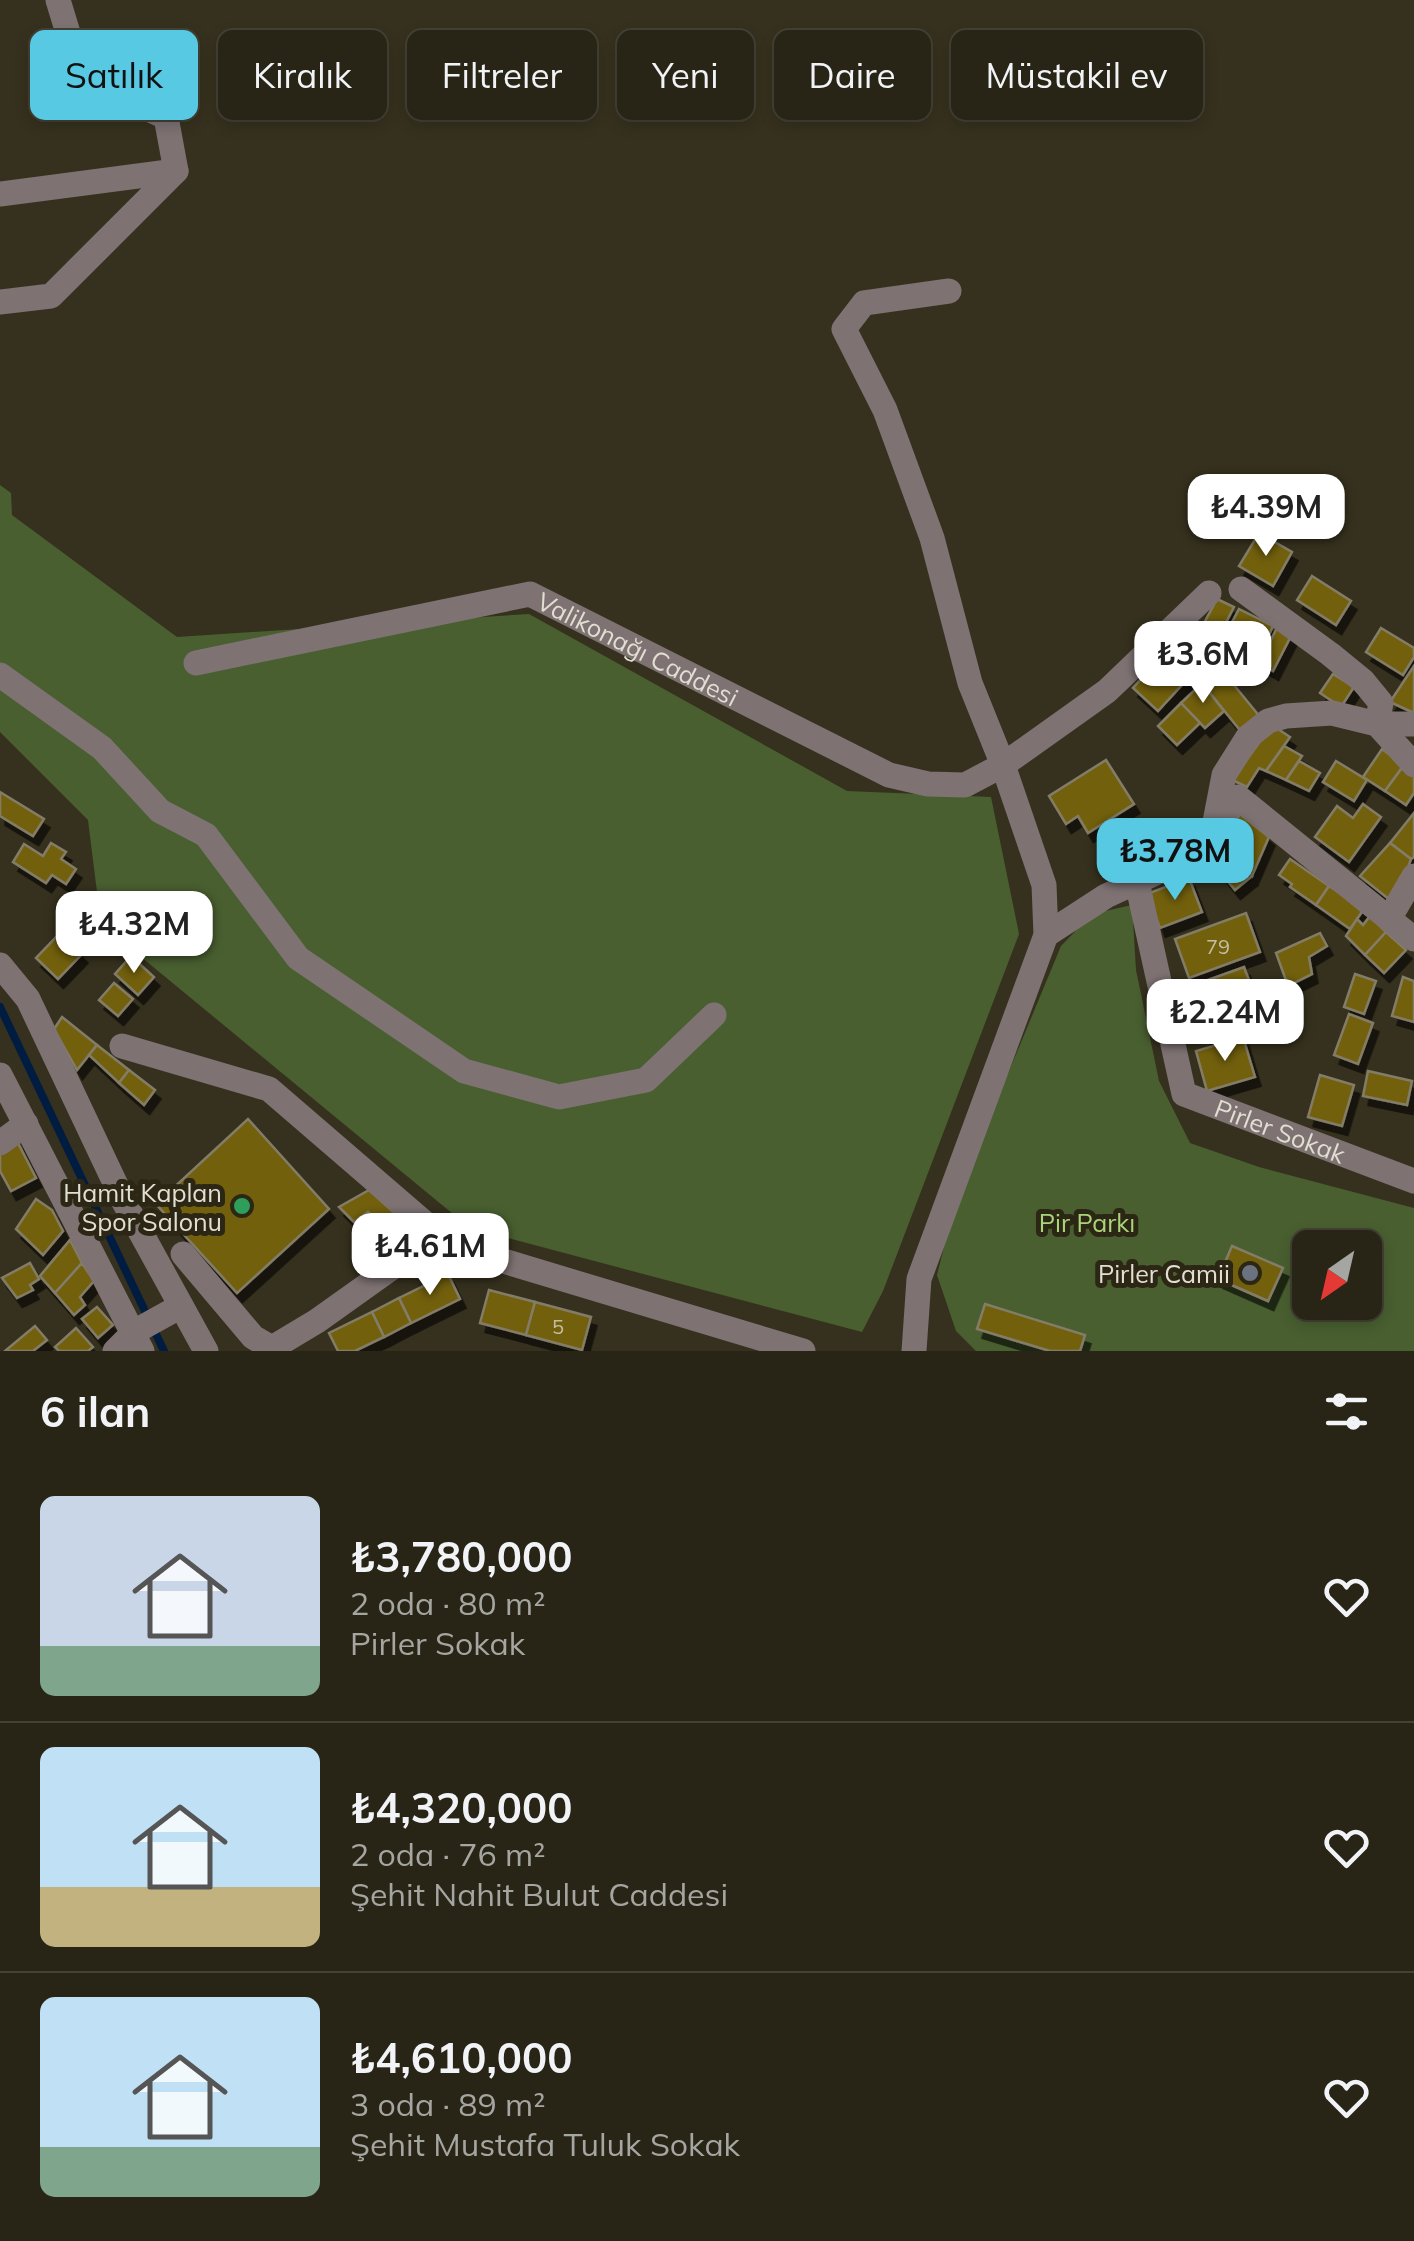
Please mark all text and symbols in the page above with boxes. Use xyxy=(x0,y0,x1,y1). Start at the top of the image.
chip: Satılık xyxy=(30,30,198,120)
chip: Kiralık xyxy=(218,30,387,120)
chip: Filtreler xyxy=(407,30,597,120)
chip: Yeni xyxy=(617,30,754,120)
chip: Daire xyxy=(774,30,931,120)
chip: Müstakil ev xyxy=(951,30,1203,120)
pin: ₺4.39M xyxy=(1185,474,1347,559)
text: ₺4.39M xyxy=(1210,486,1322,526)
street label: Valikonağı Caddesi xyxy=(532,585,744,712)
pin: ₺3.6M xyxy=(1133,621,1273,706)
text: ₺3.6M xyxy=(1156,633,1250,673)
pin: ₺3.78M xyxy=(1094,818,1256,903)
text: ₺3.78M xyxy=(1119,830,1231,870)
pin: ₺4.32M xyxy=(53,891,215,976)
text: ₺4.32M xyxy=(78,903,190,943)
house number: 79 xyxy=(1206,934,1230,959)
pin: ₺2.24M xyxy=(1144,979,1306,1064)
text: ₺2.24M xyxy=(1169,991,1281,1031)
street label: Pirler Sokak xyxy=(1211,1092,1351,1170)
place label: Hamit Kaplan Spor Salonu xyxy=(63,1177,222,1237)
marker: Hamit Kaplan Spor Salonu xyxy=(231,1195,253,1217)
park label: Pir Parkı xyxy=(1039,1207,1135,1238)
pin: ₺4.61M xyxy=(349,1213,511,1298)
text: ₺4.61M xyxy=(374,1225,486,1265)
north arrow xyxy=(1292,1230,1382,1320)
map controls xyxy=(1292,1230,1382,1320)
place label: Pirler Camii xyxy=(1098,1258,1230,1289)
marker: Pirler Camii xyxy=(1239,1262,1261,1284)
house number: 5 xyxy=(552,1314,564,1339)
icon: filters xyxy=(1319,1384,1374,1439)
text: 6 ilan xyxy=(40,1385,150,1438)
text: ₺3,780,000 xyxy=(350,1530,572,1583)
icon: home xyxy=(120,1536,240,1656)
icon: heart xyxy=(1319,1569,1374,1624)
text: 2 oda · 80 m² xyxy=(350,1583,545,1623)
text: Pirler Sokak xyxy=(350,1623,525,1663)
text: ₺4,320,000 xyxy=(350,1781,572,1834)
icon: home xyxy=(120,1787,240,1907)
icon: heart xyxy=(1319,1820,1374,1875)
text: 2 oda · 76 m² xyxy=(350,1834,545,1874)
text: Şehit Nahit Bulut Caddesi xyxy=(350,1874,728,1914)
text: ₺4,610,000 xyxy=(350,2031,572,2084)
icon: home xyxy=(120,2037,240,2157)
icon: heart xyxy=(1319,2070,1374,2125)
text: 3 oda · 89 m² xyxy=(350,2084,545,2124)
text: Şehit Mustafa Tuluk Sokak xyxy=(350,2124,740,2164)

